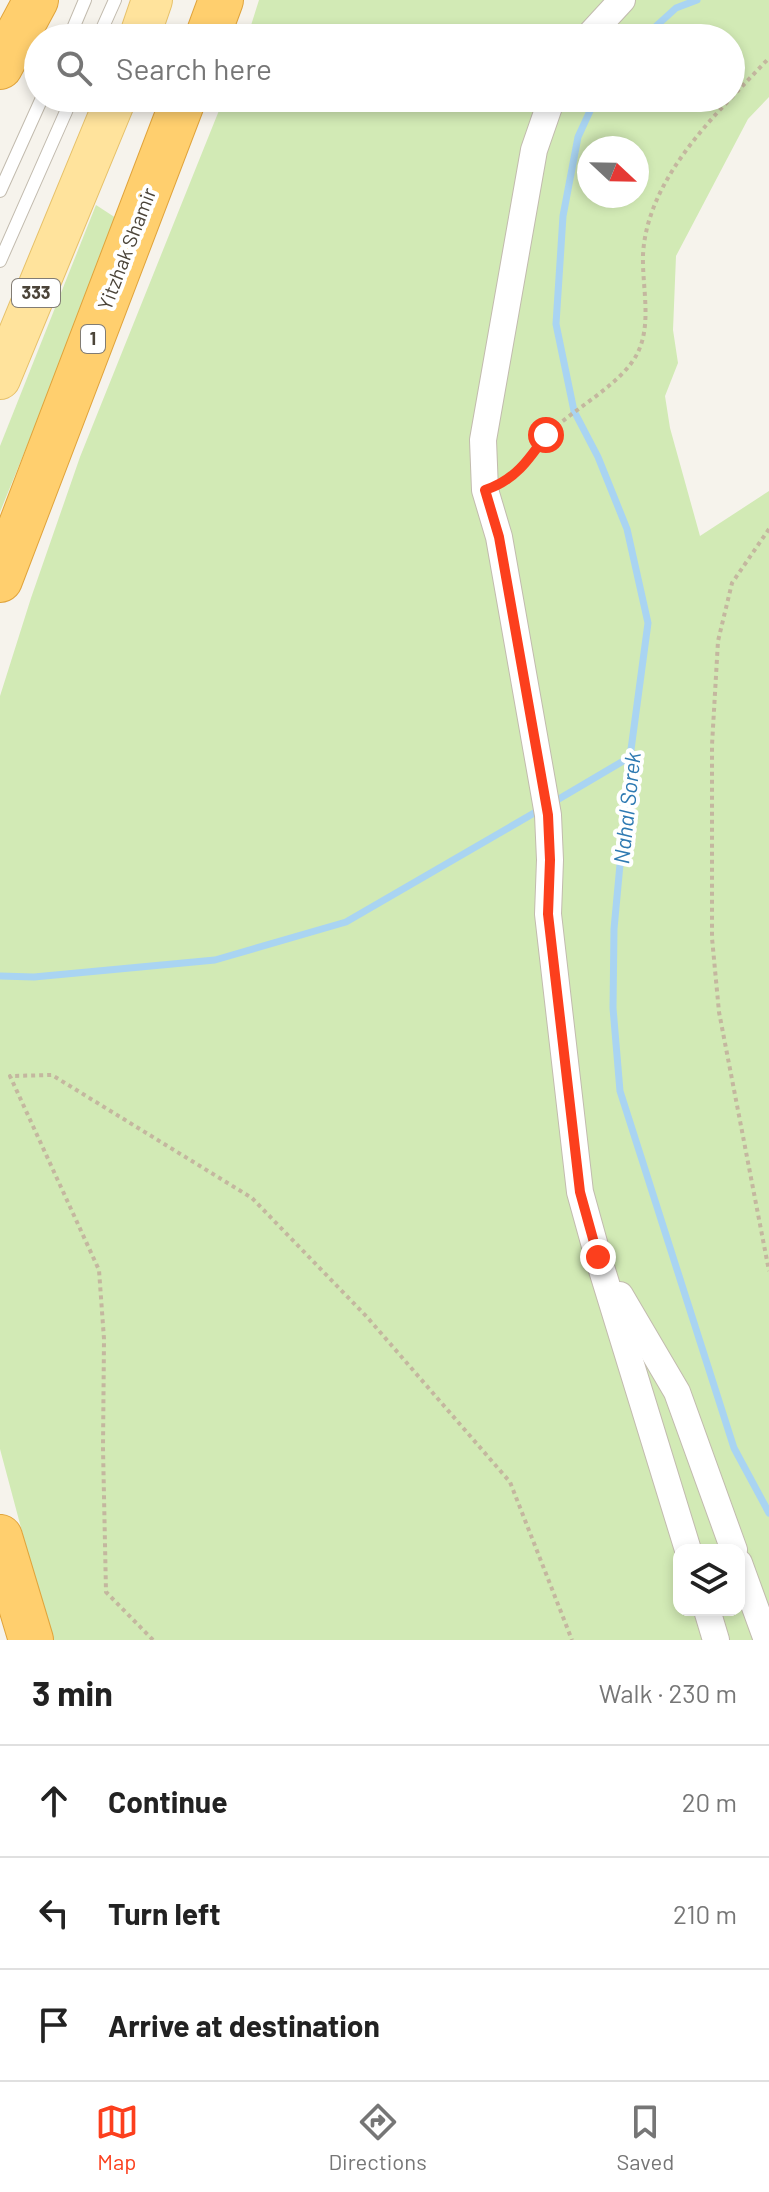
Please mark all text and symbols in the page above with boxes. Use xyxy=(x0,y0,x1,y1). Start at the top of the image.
search box xyxy=(24,24,745,112)
icon: search xyxy=(52,46,96,90)
text: Search here xyxy=(116,50,272,86)
north arrow xyxy=(577,136,649,208)
street label: Yitzhak Shamir xyxy=(92,184,160,313)
road number: 333 xyxy=(12,279,60,307)
road number: 1 xyxy=(81,325,105,353)
route start xyxy=(528,417,564,453)
water label: Nahal Sorek xyxy=(607,750,645,865)
route end xyxy=(580,1239,616,1275)
map controls xyxy=(673,1544,745,1616)
button: layers xyxy=(673,1544,745,1616)
text: 3 min xyxy=(32,1672,113,1713)
text: Walk · 230 m xyxy=(599,1677,737,1708)
icon: ahead xyxy=(32,1779,76,1823)
text: Continue xyxy=(108,1783,228,1819)
text: 20 m xyxy=(682,1786,737,1817)
icon: left xyxy=(32,1891,76,1935)
text: Turn left xyxy=(108,1895,221,1931)
text: 210 m xyxy=(673,1898,737,1929)
icon: arrive xyxy=(32,2003,76,2047)
text: Arrive at destination xyxy=(108,2007,380,2043)
tab: Map xyxy=(95,2100,139,2174)
tab: Directions xyxy=(328,2100,427,2174)
tab: Saved xyxy=(616,2100,674,2174)

